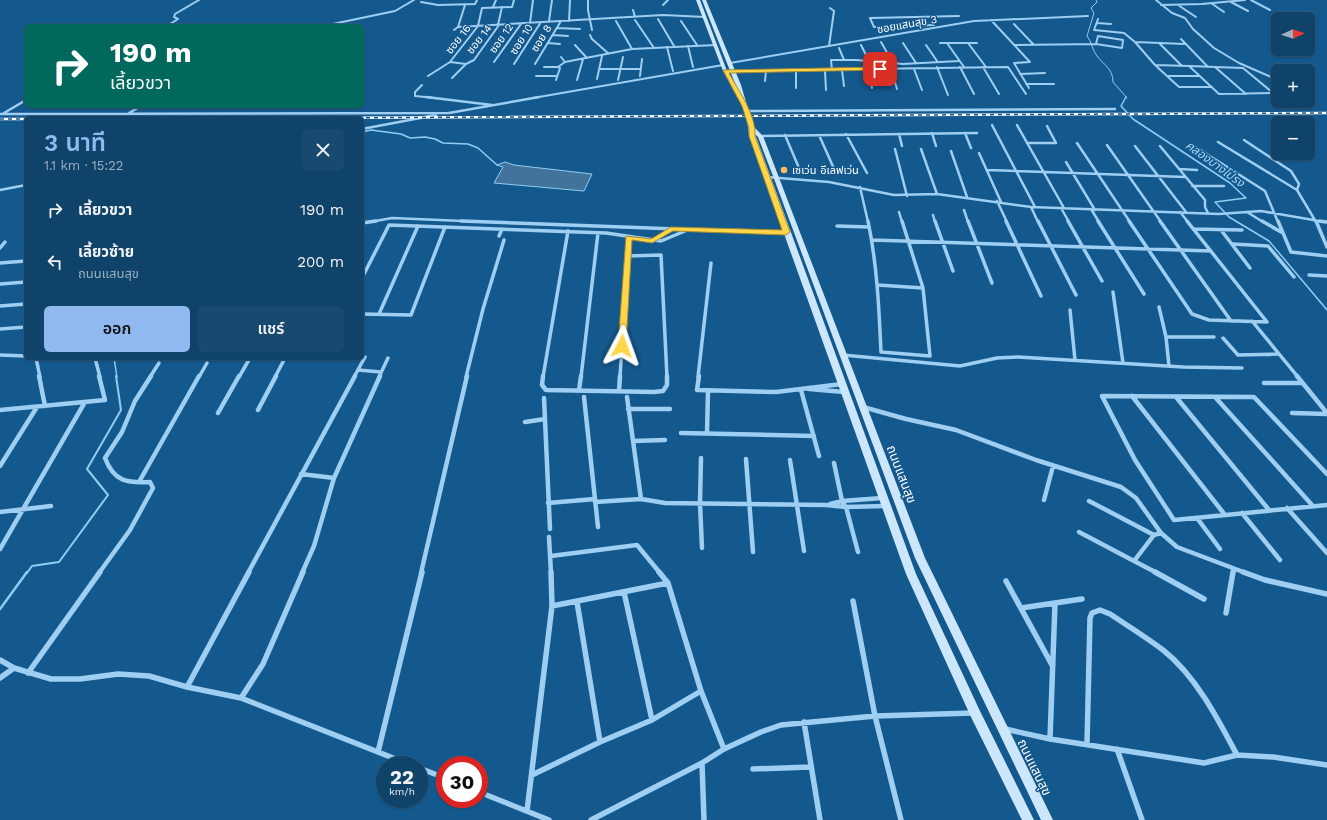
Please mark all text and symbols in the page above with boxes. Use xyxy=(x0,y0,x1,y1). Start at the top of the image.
north arrow xyxy=(1271,12,1315,56)
map controls xyxy=(1271,12,1315,160)
street label: ซอยแสนสุข 3 xyxy=(876,13,938,36)
street label: ซอย 12 xyxy=(487,21,516,56)
street label: ซอย 10 xyxy=(507,21,536,57)
street label: ซอย 16 xyxy=(443,22,474,57)
street label: ซอย 14 xyxy=(464,22,495,57)
street label: ซอย 8 xyxy=(528,22,555,54)
text: 190 m xyxy=(110,36,192,69)
icon: right xyxy=(44,40,96,92)
pin xyxy=(863,52,897,86)
icon: arrive xyxy=(869,58,891,80)
button: + xyxy=(1271,64,1315,108)
text: เลี้ยวขวา xyxy=(110,72,171,93)
button: − xyxy=(1271,116,1315,160)
text: 3 นาที xyxy=(44,129,106,157)
button: close xyxy=(302,129,344,171)
water label: คลองบางโปรง xyxy=(1183,138,1248,190)
text: 1.1 km · 15:22 xyxy=(44,158,123,173)
place label: เซเว่น อีเลฟเว่น xyxy=(792,164,859,177)
marker: เซเว่น อีเลฟเว่น xyxy=(779,165,789,175)
icon: right xyxy=(44,199,66,221)
text: เลี้ยวขวา xyxy=(78,201,132,219)
text: 190 m xyxy=(300,201,344,219)
text: เลี้ยวซ้าย xyxy=(78,243,134,261)
icon: left xyxy=(44,251,66,273)
text: 200 m xyxy=(297,253,344,271)
text: ถนนแสนสุข xyxy=(78,266,139,281)
button: ออก xyxy=(44,306,190,352)
button: แชร์ xyxy=(198,306,344,352)
position arrow xyxy=(601,325,643,367)
street label: ถนนแสนสุข xyxy=(884,443,919,505)
street label: ถนนแสนสุข xyxy=(1014,737,1055,798)
speed limit sign: 30 xyxy=(436,756,488,808)
text: 22 xyxy=(390,765,414,789)
text: km/h xyxy=(389,786,415,797)

